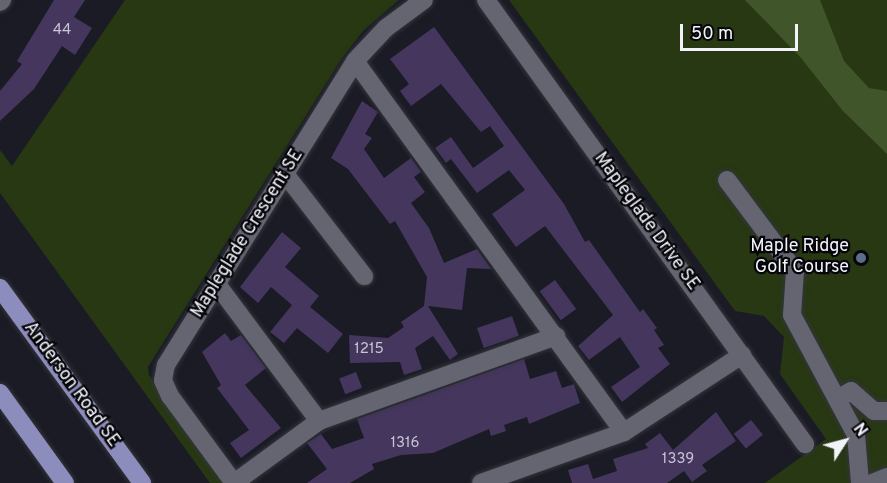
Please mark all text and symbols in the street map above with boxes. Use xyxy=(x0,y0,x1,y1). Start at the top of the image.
scale bar xyxy=(683,12,802,50)
house number: 44 xyxy=(53,22,71,40)
text: 50 m xyxy=(691,23,733,46)
street label: Mapleglade Crescent SE xyxy=(187,146,309,322)
street label: Mapleglade Drive SE xyxy=(589,149,703,295)
place label: Maple Ridge Golf Course xyxy=(750,237,849,280)
marker: Maple Ridge Golf Course xyxy=(854,251,868,265)
street label: Anderson Road SE xyxy=(18,318,124,452)
house number: 1215 xyxy=(354,341,384,359)
north arrow xyxy=(815,411,875,471)
text: N xyxy=(848,420,871,441)
house number: 1316 xyxy=(390,435,420,453)
house number: 1339 xyxy=(662,451,694,469)

